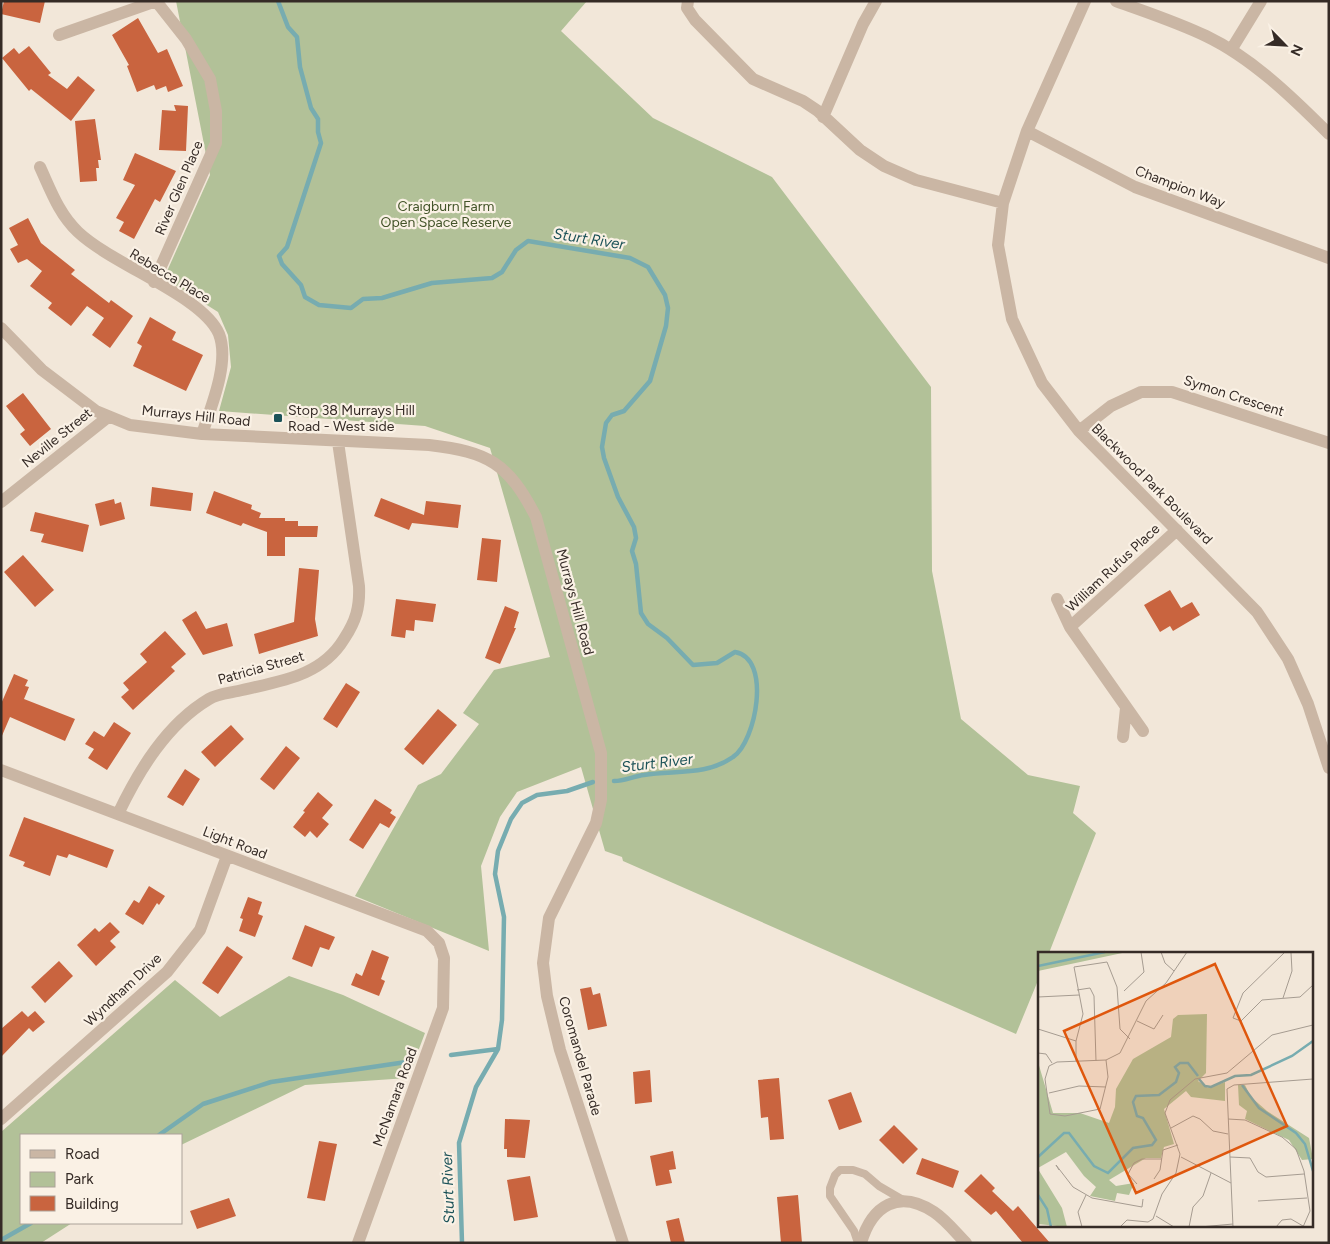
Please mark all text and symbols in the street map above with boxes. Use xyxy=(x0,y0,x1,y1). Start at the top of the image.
north arrow xyxy=(1260,20,1310,70)
text: N xyxy=(1286,42,1306,58)
street label: River Glen Place xyxy=(151,138,207,238)
street label: Champion Way xyxy=(1133,162,1228,212)
park label: Craigburn Farm Open Space Reserve xyxy=(381,198,512,231)
water label: Sturt River xyxy=(552,224,627,254)
street label: Rebecca Place xyxy=(126,245,214,307)
street label: Symon Crescent xyxy=(1182,372,1286,420)
street label: Murrays Hill Road xyxy=(141,402,251,430)
place label: Stop 38 Murrays Hill Road - West side xyxy=(288,402,415,435)
street label: Neville Street xyxy=(19,405,95,471)
marker: Stop 38 Murrays Hill Road - West side xyxy=(272,412,284,424)
street label: Blackwood Park Boulevard xyxy=(1088,420,1216,548)
street label: William Rufus Place xyxy=(1063,520,1164,616)
street label: Murrays Hill Road xyxy=(553,547,597,657)
street label: Patricia Street xyxy=(216,648,306,688)
water label: Sturt River xyxy=(620,750,695,776)
street label: Light Road xyxy=(200,823,270,863)
street label: Wyndham Drive xyxy=(81,950,165,1030)
inset map xyxy=(1038,952,1312,1226)
street label: Coromandel Parade xyxy=(555,994,605,1118)
street label: McNamara Road xyxy=(369,1045,421,1149)
legend xyxy=(20,1134,182,1224)
text: Road xyxy=(65,1145,100,1163)
water label: Sturt River xyxy=(438,1151,458,1224)
text: Park xyxy=(65,1170,94,1188)
text: Building xyxy=(65,1195,119,1213)

